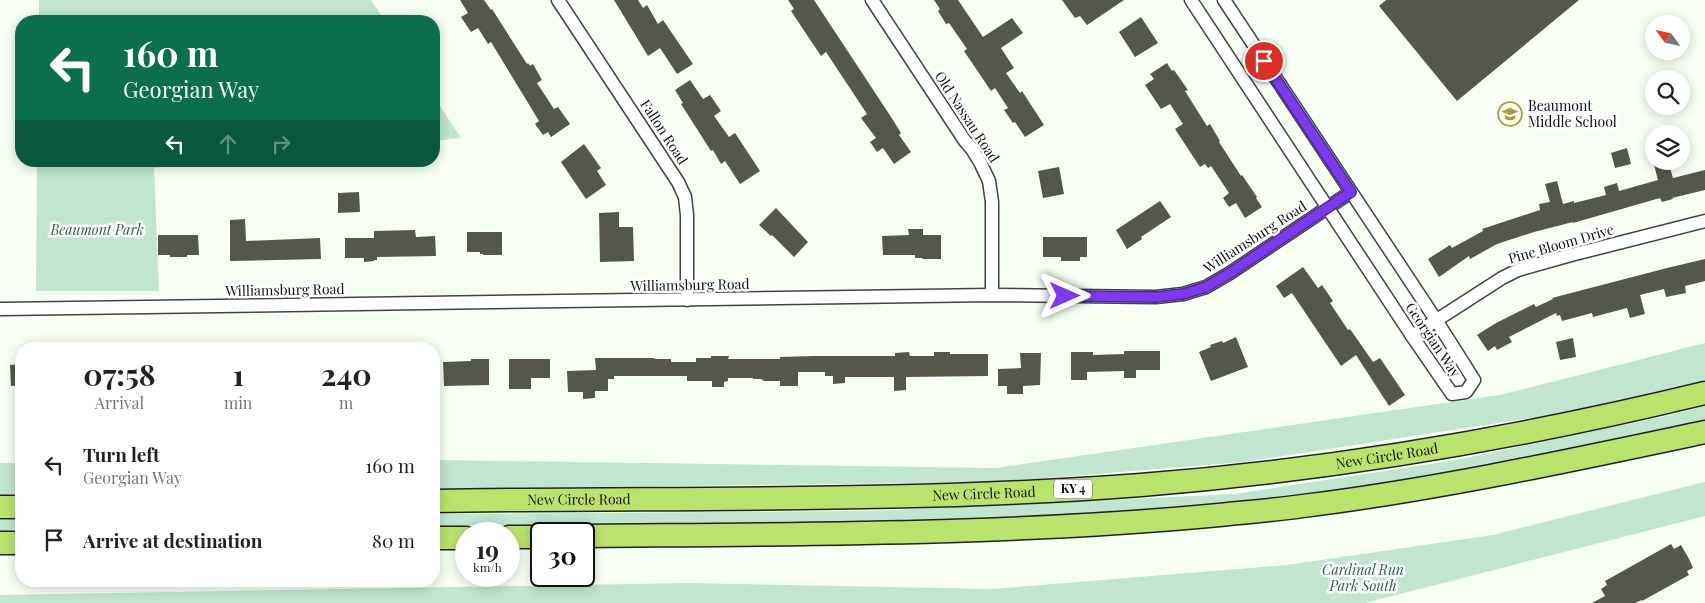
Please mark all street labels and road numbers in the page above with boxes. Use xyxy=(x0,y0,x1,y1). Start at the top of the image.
street label: Old Nassau Road xyxy=(931,67,1004,166)
street label: Fallon Road xyxy=(636,96,693,168)
street label: Williamsburg Road xyxy=(1199,196,1310,278)
street label: Pine Bloom Drive xyxy=(1506,219,1616,268)
street label: Williamsburg Road xyxy=(629,274,750,295)
street label: Williamsburg Road xyxy=(224,279,345,300)
street label: Georgian Way xyxy=(1401,299,1466,381)
street label: New Circle Road xyxy=(1334,438,1440,473)
road number: KY 4 xyxy=(1054,479,1092,498)
street label: New Circle Road xyxy=(932,482,1036,505)
street label: New Circle Road xyxy=(527,489,631,509)

